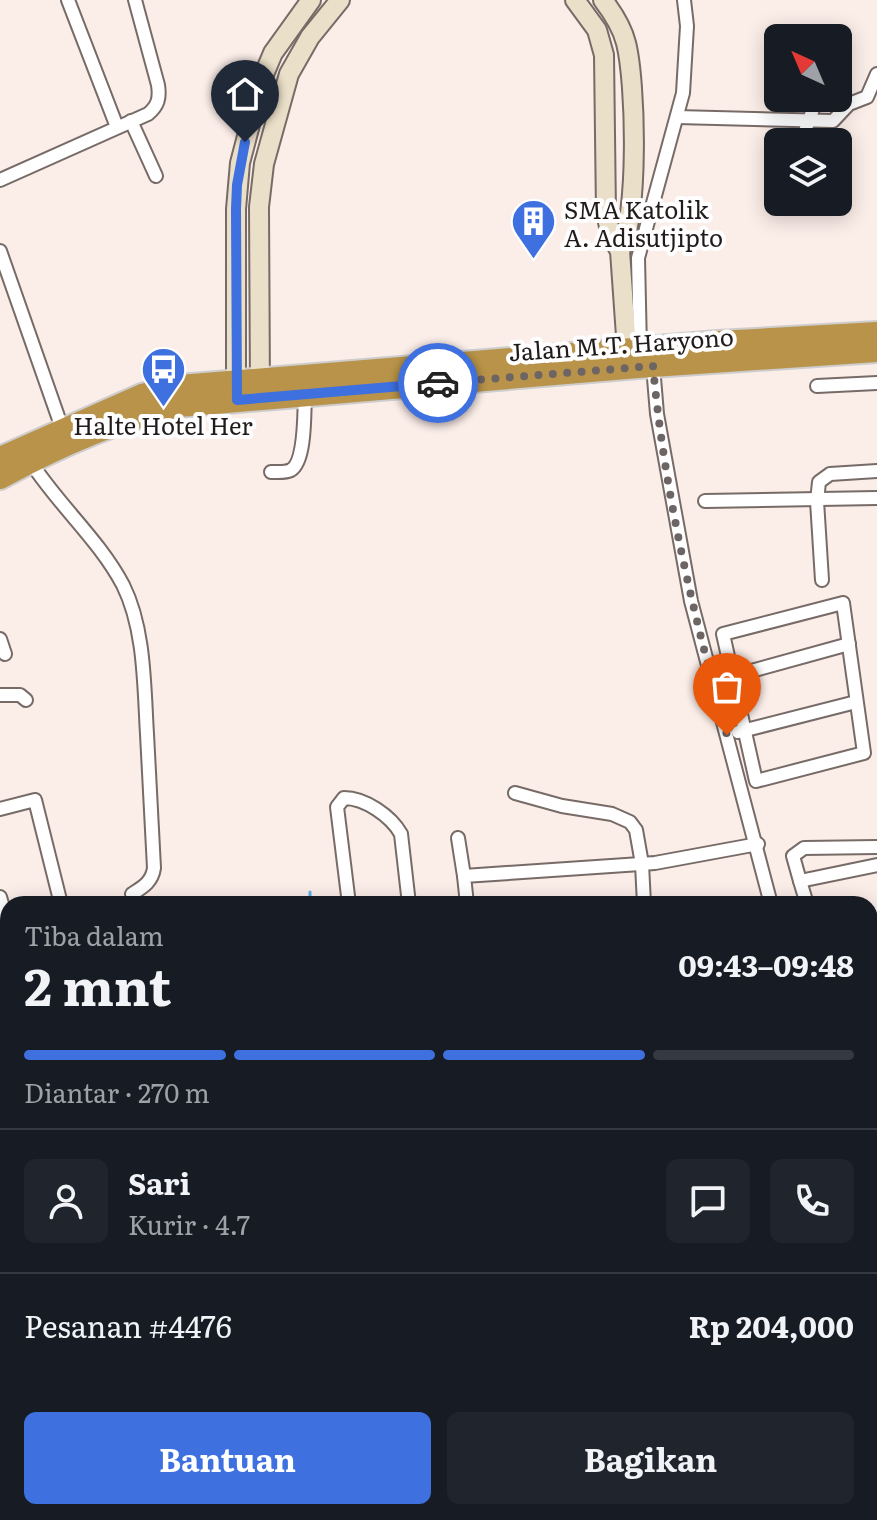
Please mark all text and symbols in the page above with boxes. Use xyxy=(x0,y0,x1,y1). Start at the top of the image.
north arrow xyxy=(764,24,852,112)
map controls xyxy=(764,24,852,216)
pin xyxy=(211,60,279,142)
icon: home xyxy=(223,72,267,116)
button: layers xyxy=(764,128,852,216)
place label: SMA Katolik A. Adisutjipto xyxy=(564,191,723,254)
building icon: SMA Katolik A. Adisutjipto xyxy=(509,198,557,261)
street label: Jalan M.T. Haryono xyxy=(507,318,735,368)
courier xyxy=(398,343,478,423)
bus stop icon: Halte Hotel Her xyxy=(139,346,187,409)
icon: car xyxy=(416,361,460,405)
place label: Halte Hotel Her xyxy=(73,407,253,442)
pin xyxy=(693,653,761,735)
icon: bag xyxy=(705,665,749,709)
text: Tiba dalam xyxy=(24,915,164,954)
text: 09:43–09:48 xyxy=(678,942,854,986)
text: 2 mnt xyxy=(24,945,171,1022)
text: Diantar · 270 m xyxy=(24,1072,210,1111)
button: person xyxy=(24,1159,108,1243)
button: chat xyxy=(666,1159,750,1243)
button: phone xyxy=(770,1159,854,1243)
text: Sari xyxy=(128,1160,190,1204)
text: Kurir · 4.7 xyxy=(128,1204,250,1243)
text: Pesanan #4476 xyxy=(24,1303,232,1347)
text: Rp 204,000 xyxy=(688,1303,854,1347)
button: Bantuan xyxy=(24,1412,431,1504)
button: Bagikan xyxy=(447,1412,854,1504)

